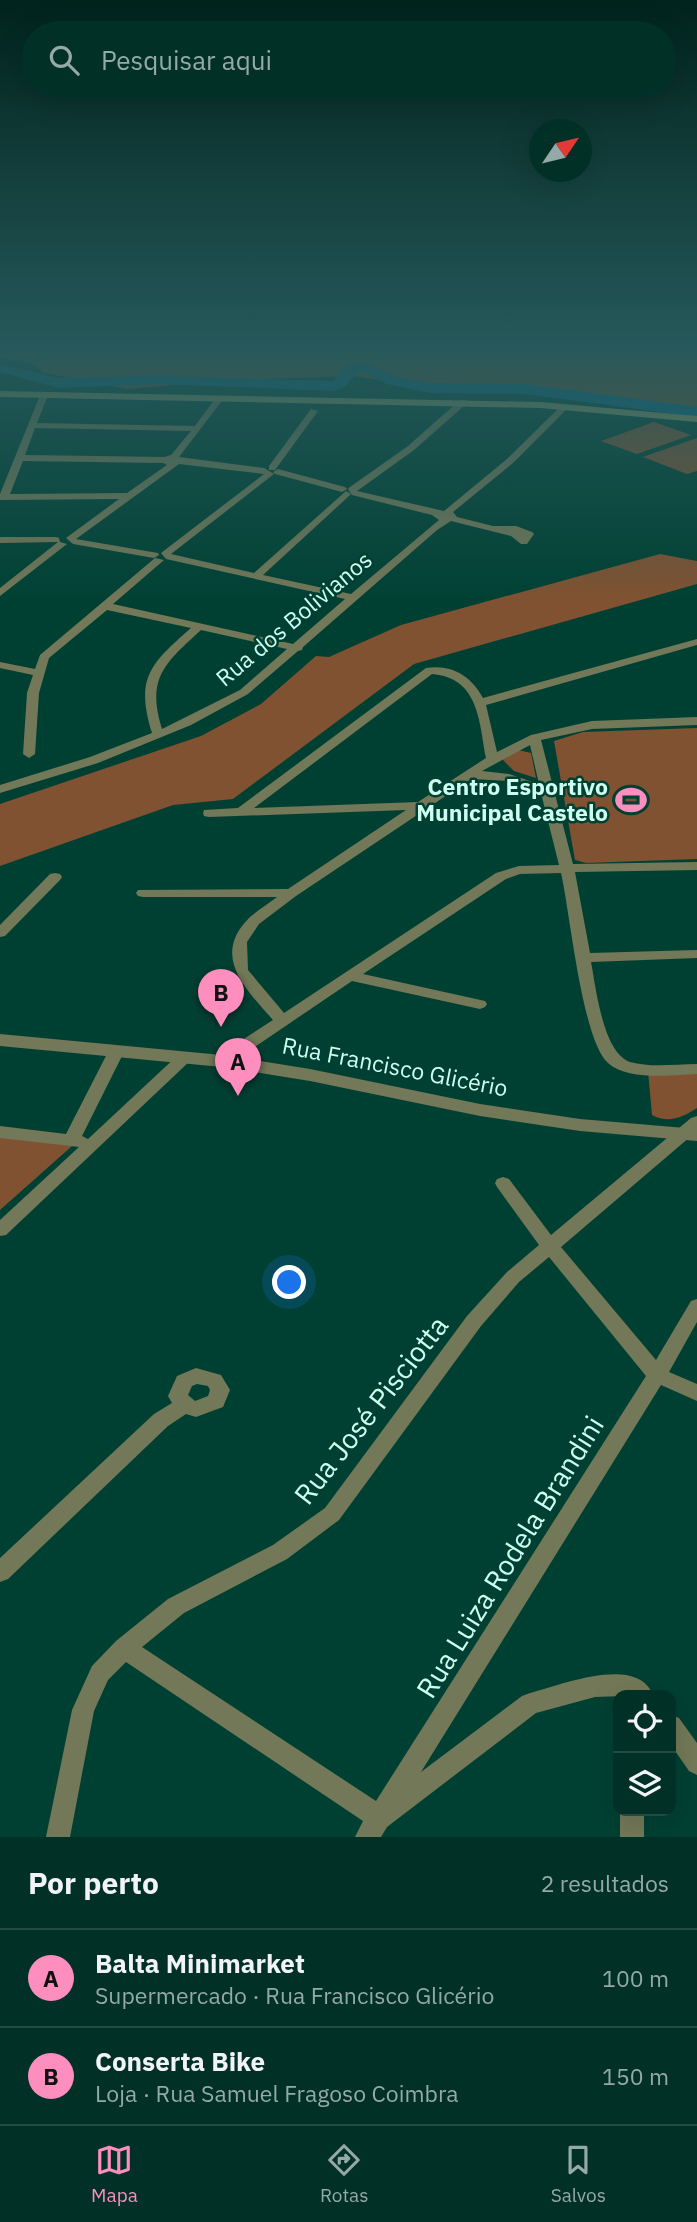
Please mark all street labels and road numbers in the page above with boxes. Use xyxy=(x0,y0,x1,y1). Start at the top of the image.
street label: Rua dos Bolivianos xyxy=(209,544,378,692)
street label: Rua Francisco Glicério xyxy=(280,1029,510,1103)
street label: Rua José Pisciotta xyxy=(285,1308,456,1512)
street label: Rua Luiza Rodela Brandini xyxy=(408,1409,612,1705)

